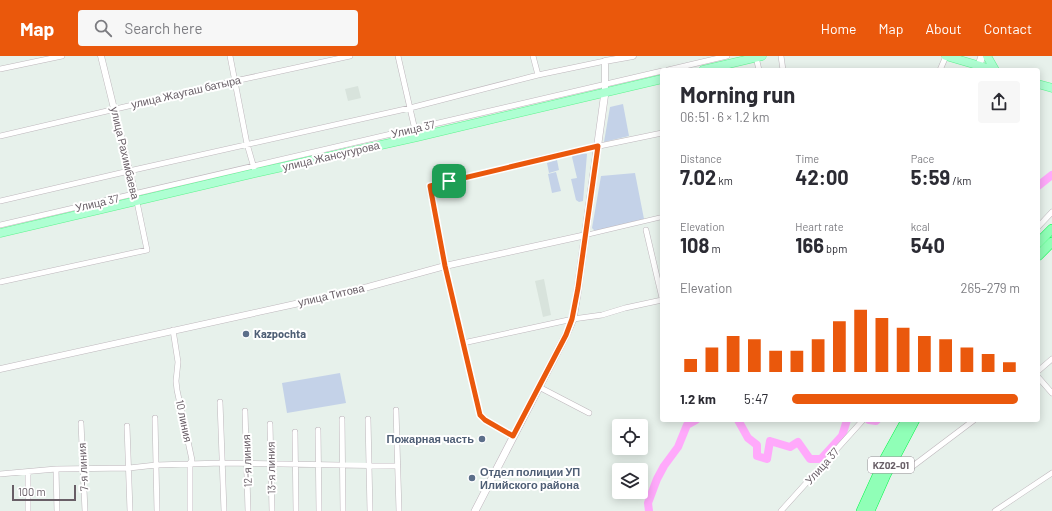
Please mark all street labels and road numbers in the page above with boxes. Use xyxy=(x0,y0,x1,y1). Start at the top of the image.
street label: улица Жаугаш батыра xyxy=(130,72,243,110)
street label: улица Рахимбаева xyxy=(108,105,143,201)
street label: Улица 37 xyxy=(390,117,436,140)
street label: улица Жансугурова xyxy=(281,138,382,173)
street label: Улица 37 xyxy=(74,191,120,214)
street label: улица Титова xyxy=(296,280,366,308)
street label: 10 линия xyxy=(174,399,195,443)
street label: 12-я линия xyxy=(239,434,254,488)
street label: 13-я линия xyxy=(264,441,277,494)
street label: 7-я линия xyxy=(75,442,90,492)
street label: Улица 37 xyxy=(802,445,841,486)
road number: KZ02-01 xyxy=(868,457,914,473)

